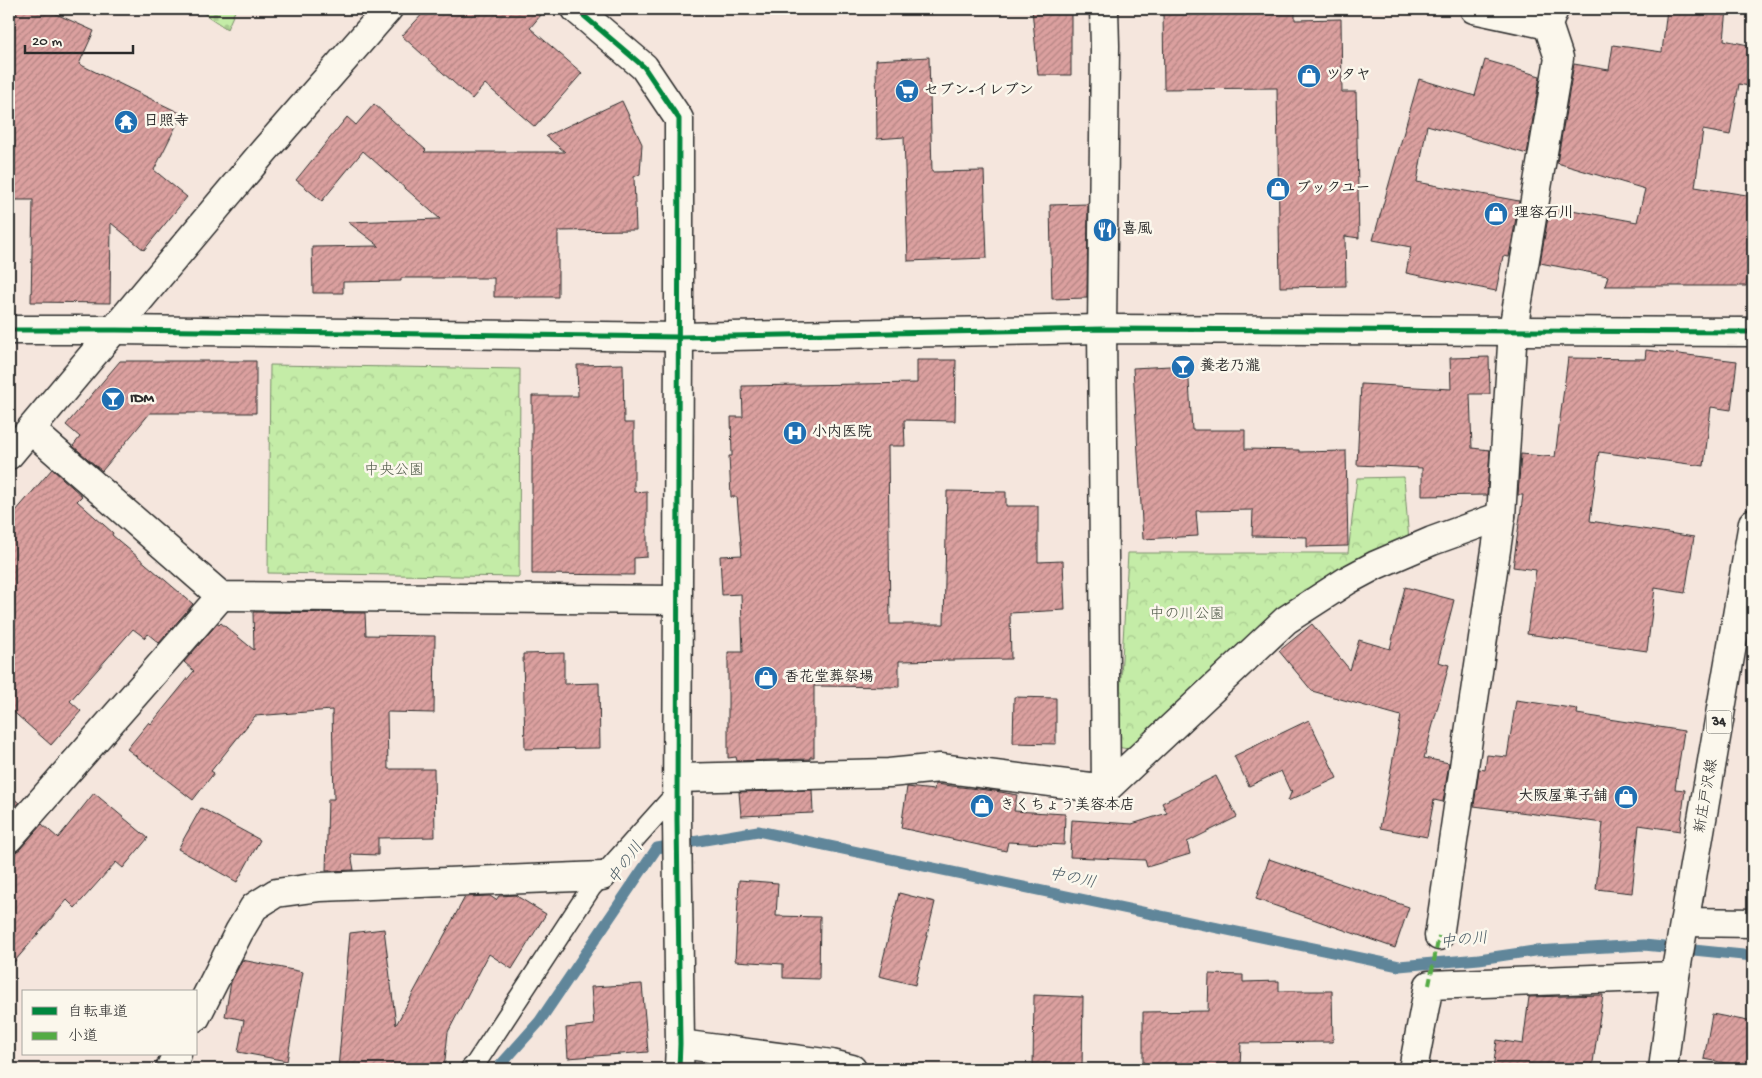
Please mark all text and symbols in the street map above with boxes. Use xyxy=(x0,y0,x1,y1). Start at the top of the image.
scale bar xyxy=(25,22,132,54)
text: 20 m xyxy=(32,33,62,51)
shop icon: ツタヤ xyxy=(1296,63,1322,89)
place label: ツタヤ xyxy=(1326,67,1371,85)
supermarket icon: セブン-イレブン xyxy=(894,78,920,104)
place label: セブン-イレブン xyxy=(924,82,1034,100)
temple icon: 日照寺 xyxy=(113,109,139,135)
place label: 日照寺 xyxy=(144,112,189,131)
shop icon: ブックユー xyxy=(1265,176,1291,202)
place label: ブックユー xyxy=(1296,180,1370,198)
shop icon: 理容石川 xyxy=(1483,201,1509,227)
place label: 理容石川 xyxy=(1514,204,1574,223)
restaurant icon: 喜風 xyxy=(1092,217,1118,243)
place label: 喜風 xyxy=(1122,220,1152,239)
bar icon: 養老乃瀧 xyxy=(1170,354,1196,380)
place label: 養老乃瀧 xyxy=(1200,357,1260,376)
bar icon: IDM xyxy=(100,386,126,412)
place label: IDM xyxy=(130,390,154,408)
hospital icon: 小内医院 xyxy=(782,420,808,446)
place label: 小内医院 xyxy=(812,423,872,442)
park label: 中央公園 xyxy=(364,461,424,480)
park label: 中の川公園 xyxy=(1149,605,1225,624)
shop icon: 香花堂葬祭場 xyxy=(753,665,779,691)
place label: 香花堂葬祭場 xyxy=(784,668,874,687)
road number: 34 xyxy=(1706,710,1732,734)
street label: 新庄戸沢線 xyxy=(1691,757,1722,835)
shop icon: 大阪屋菓子舗 xyxy=(1613,784,1639,810)
place label: 大阪屋菓子舗 xyxy=(1518,787,1608,806)
shop icon: きくちょう美容本店 xyxy=(969,793,995,819)
place label: きくちょう美容本店 xyxy=(1000,796,1135,815)
water label: 中の川 xyxy=(604,838,649,889)
water label: 中の川 xyxy=(1047,864,1098,894)
water label: 中の川 xyxy=(1439,928,1489,954)
legend xyxy=(22,990,198,1056)
text: 自転車道 xyxy=(68,1003,128,1022)
text: 小道 xyxy=(68,1028,98,1046)

